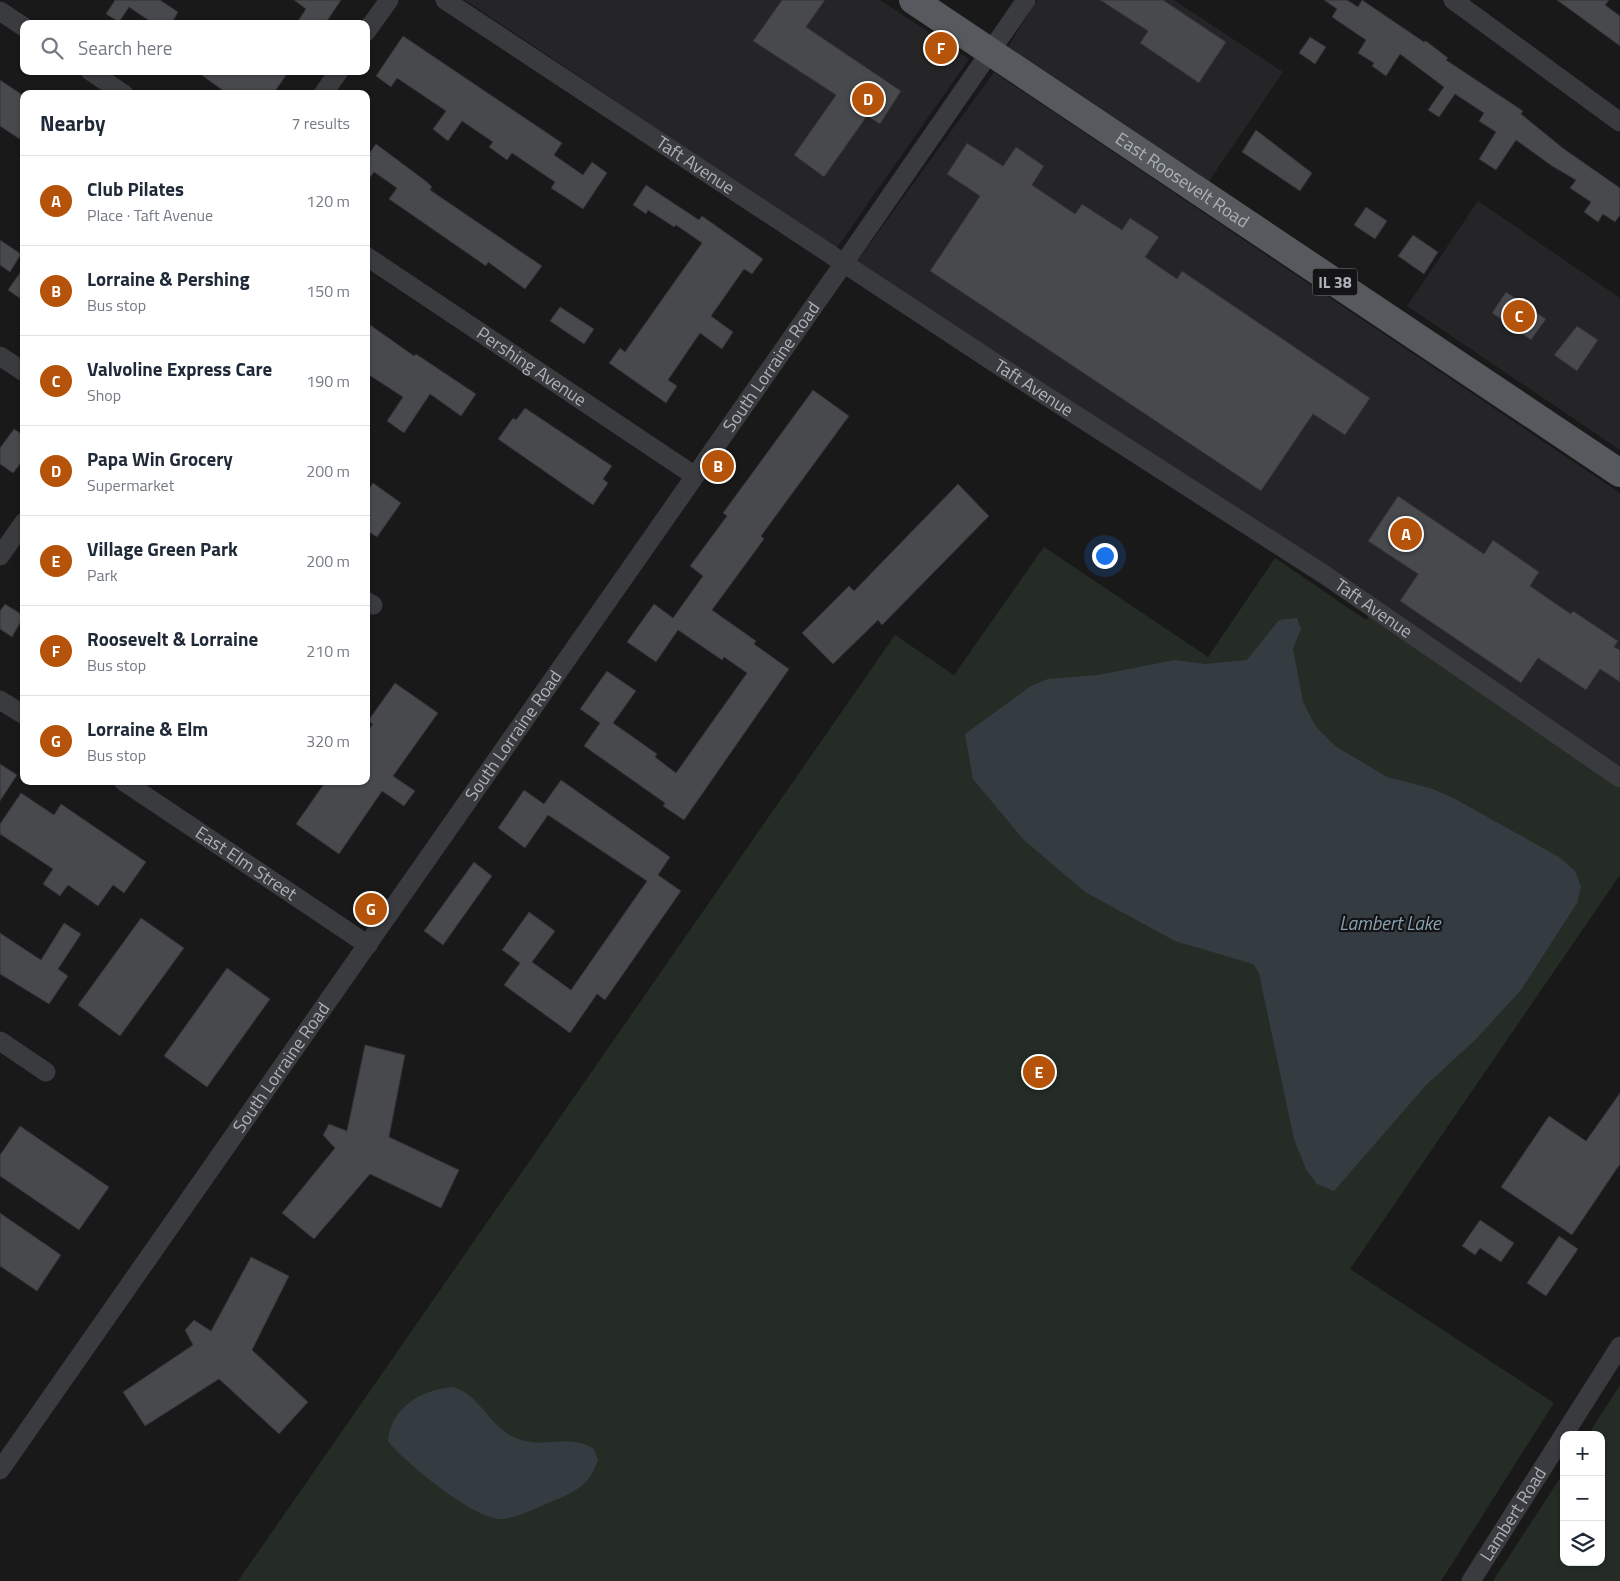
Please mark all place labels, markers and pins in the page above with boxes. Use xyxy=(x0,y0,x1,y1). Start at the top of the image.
pin: F xyxy=(925,29,957,67)
pin: D xyxy=(852,80,884,118)
pin: C xyxy=(1503,297,1535,335)
pin: B xyxy=(702,447,734,485)
pin: A xyxy=(1390,515,1422,553)
pin: G xyxy=(355,890,387,928)
pin: E xyxy=(1023,1053,1055,1091)

